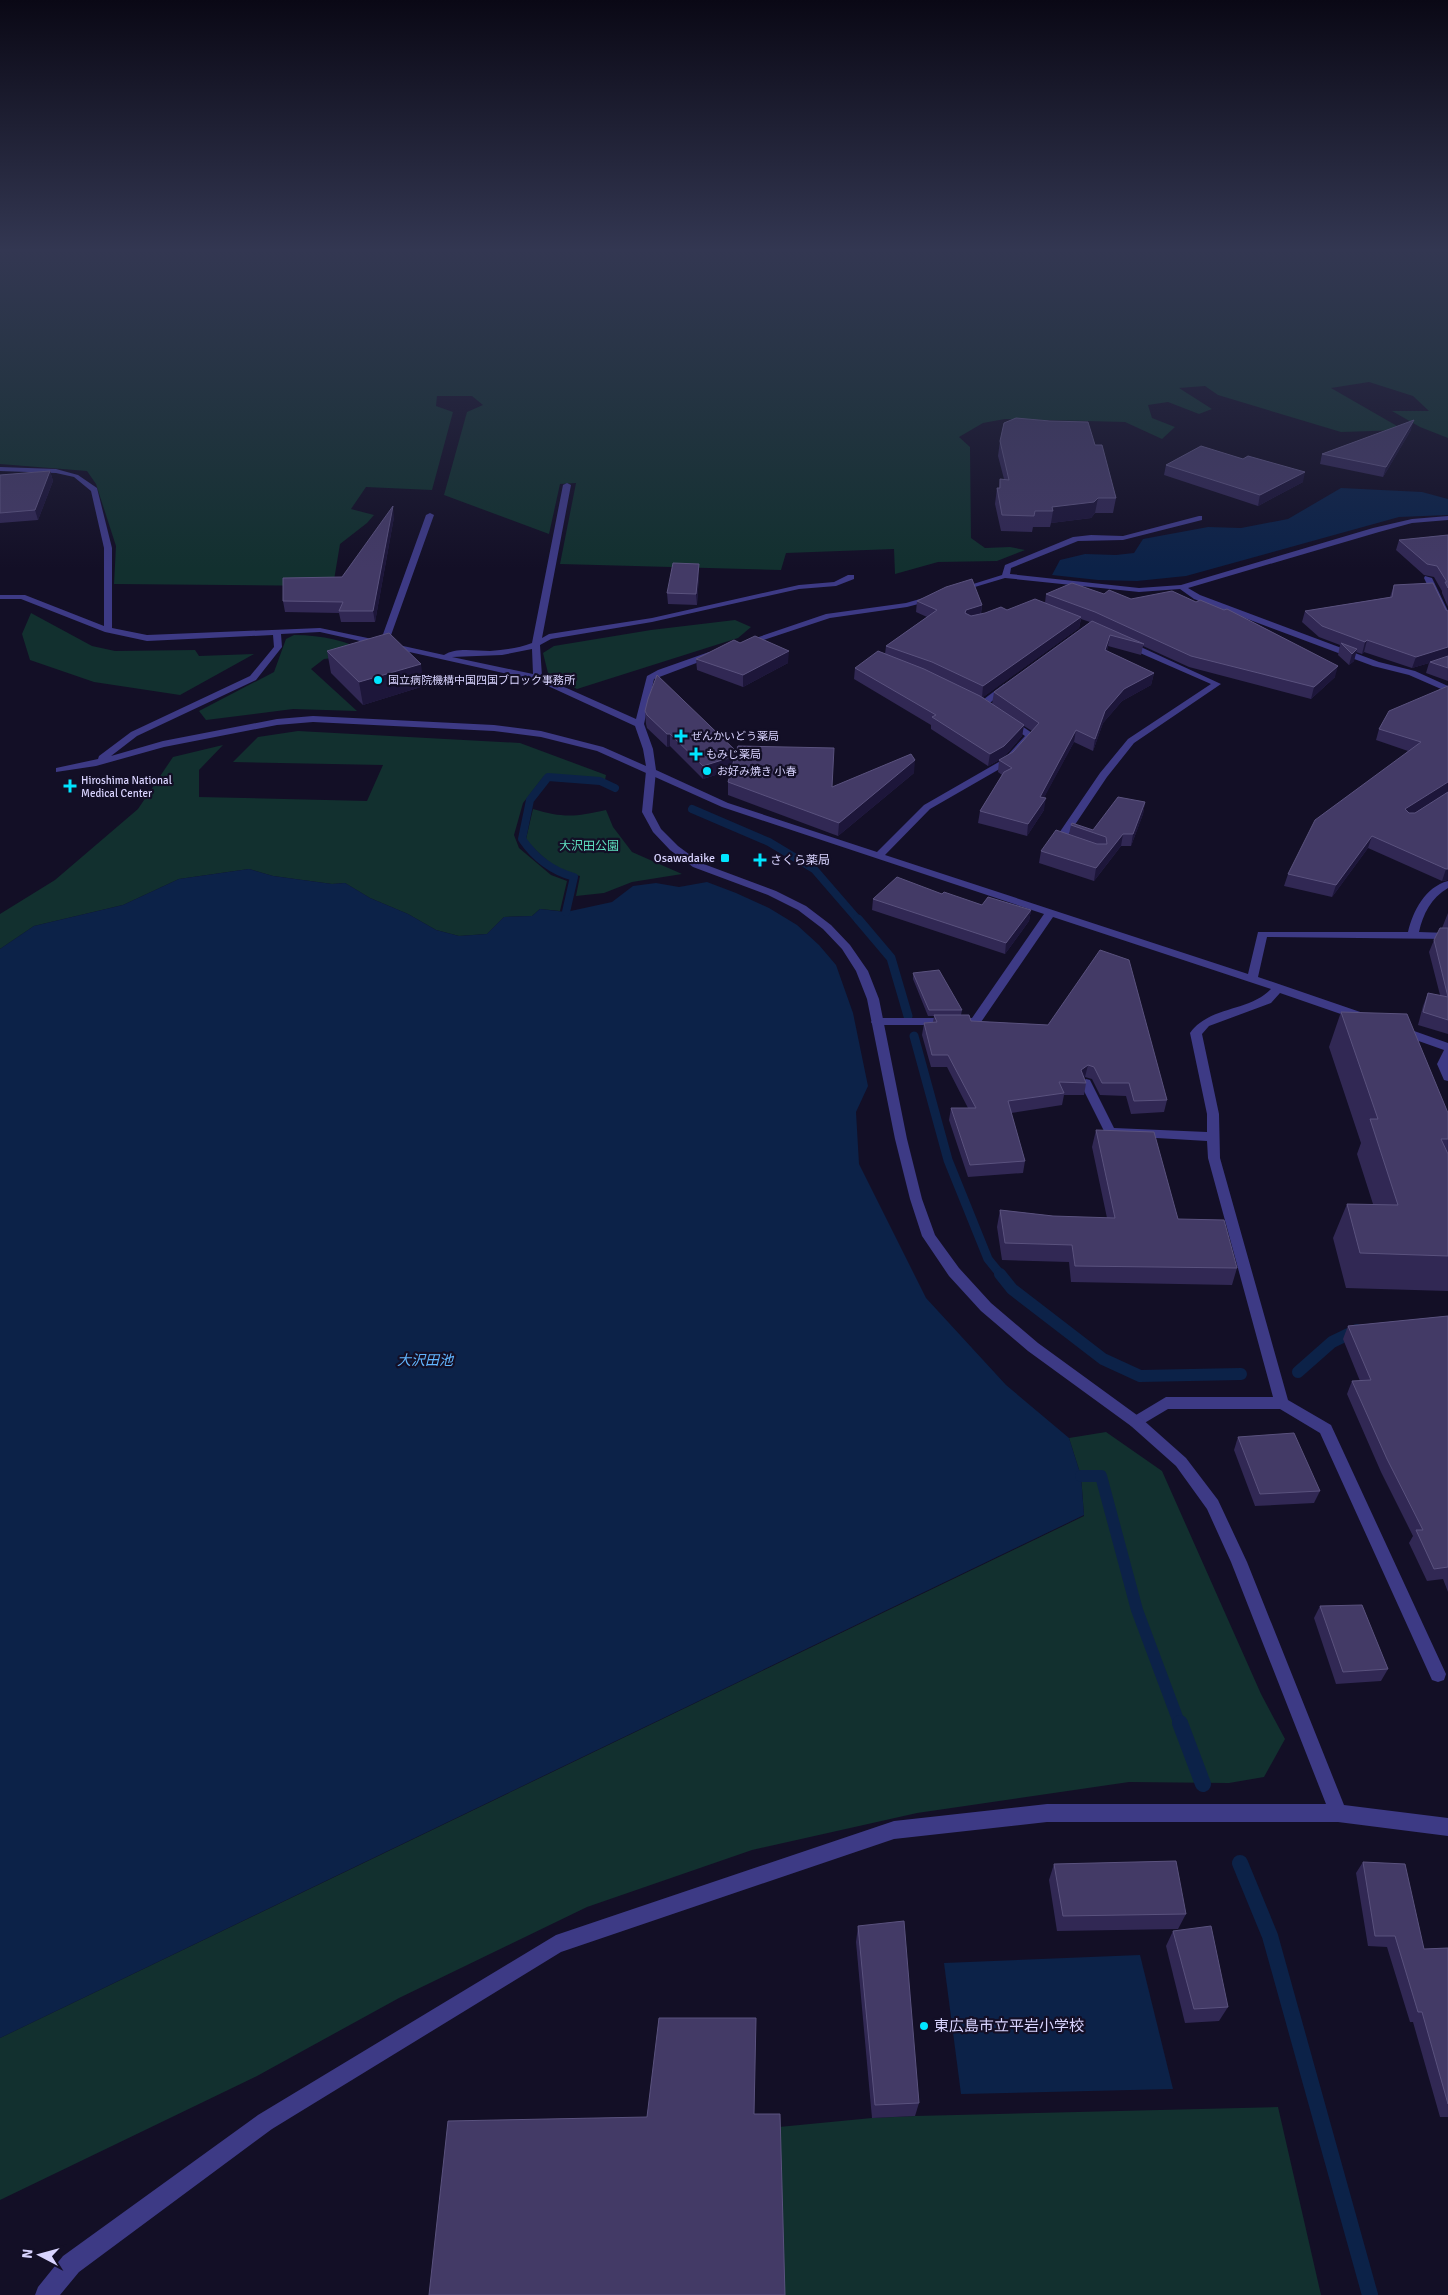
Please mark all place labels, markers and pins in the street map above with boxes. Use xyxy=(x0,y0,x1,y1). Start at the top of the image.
marker: 国立病院機構中国四国ブロック事務所 xyxy=(372,674,384,686)
place label: 国立病院機構中国四国ブロック事務所 xyxy=(388,674,576,687)
marker: ぜんかいどう薬局 xyxy=(675,730,687,742)
place label: ぜんかいどう薬局 xyxy=(691,730,779,743)
marker: もみじ薬局 xyxy=(690,748,702,760)
place label: もみじ薬局 xyxy=(706,748,761,761)
marker: お好み焼き 小春 xyxy=(701,765,713,777)
place label: お好み焼き 小春 xyxy=(717,765,796,778)
place label: Hiroshima National Medical Center xyxy=(81,774,172,800)
marker: Hiroshima National Medical Center xyxy=(63,779,77,793)
place label: Osawadaike xyxy=(654,851,715,866)
marker: Osawadaike xyxy=(719,852,731,864)
place label: さくら薬局 xyxy=(770,853,830,868)
marker: さくら薬局 xyxy=(754,854,766,866)
place label: 東広島市立平岩小学校 xyxy=(934,2017,1084,2035)
marker: 東広島市立平岩小学校 xyxy=(918,2020,930,2032)

